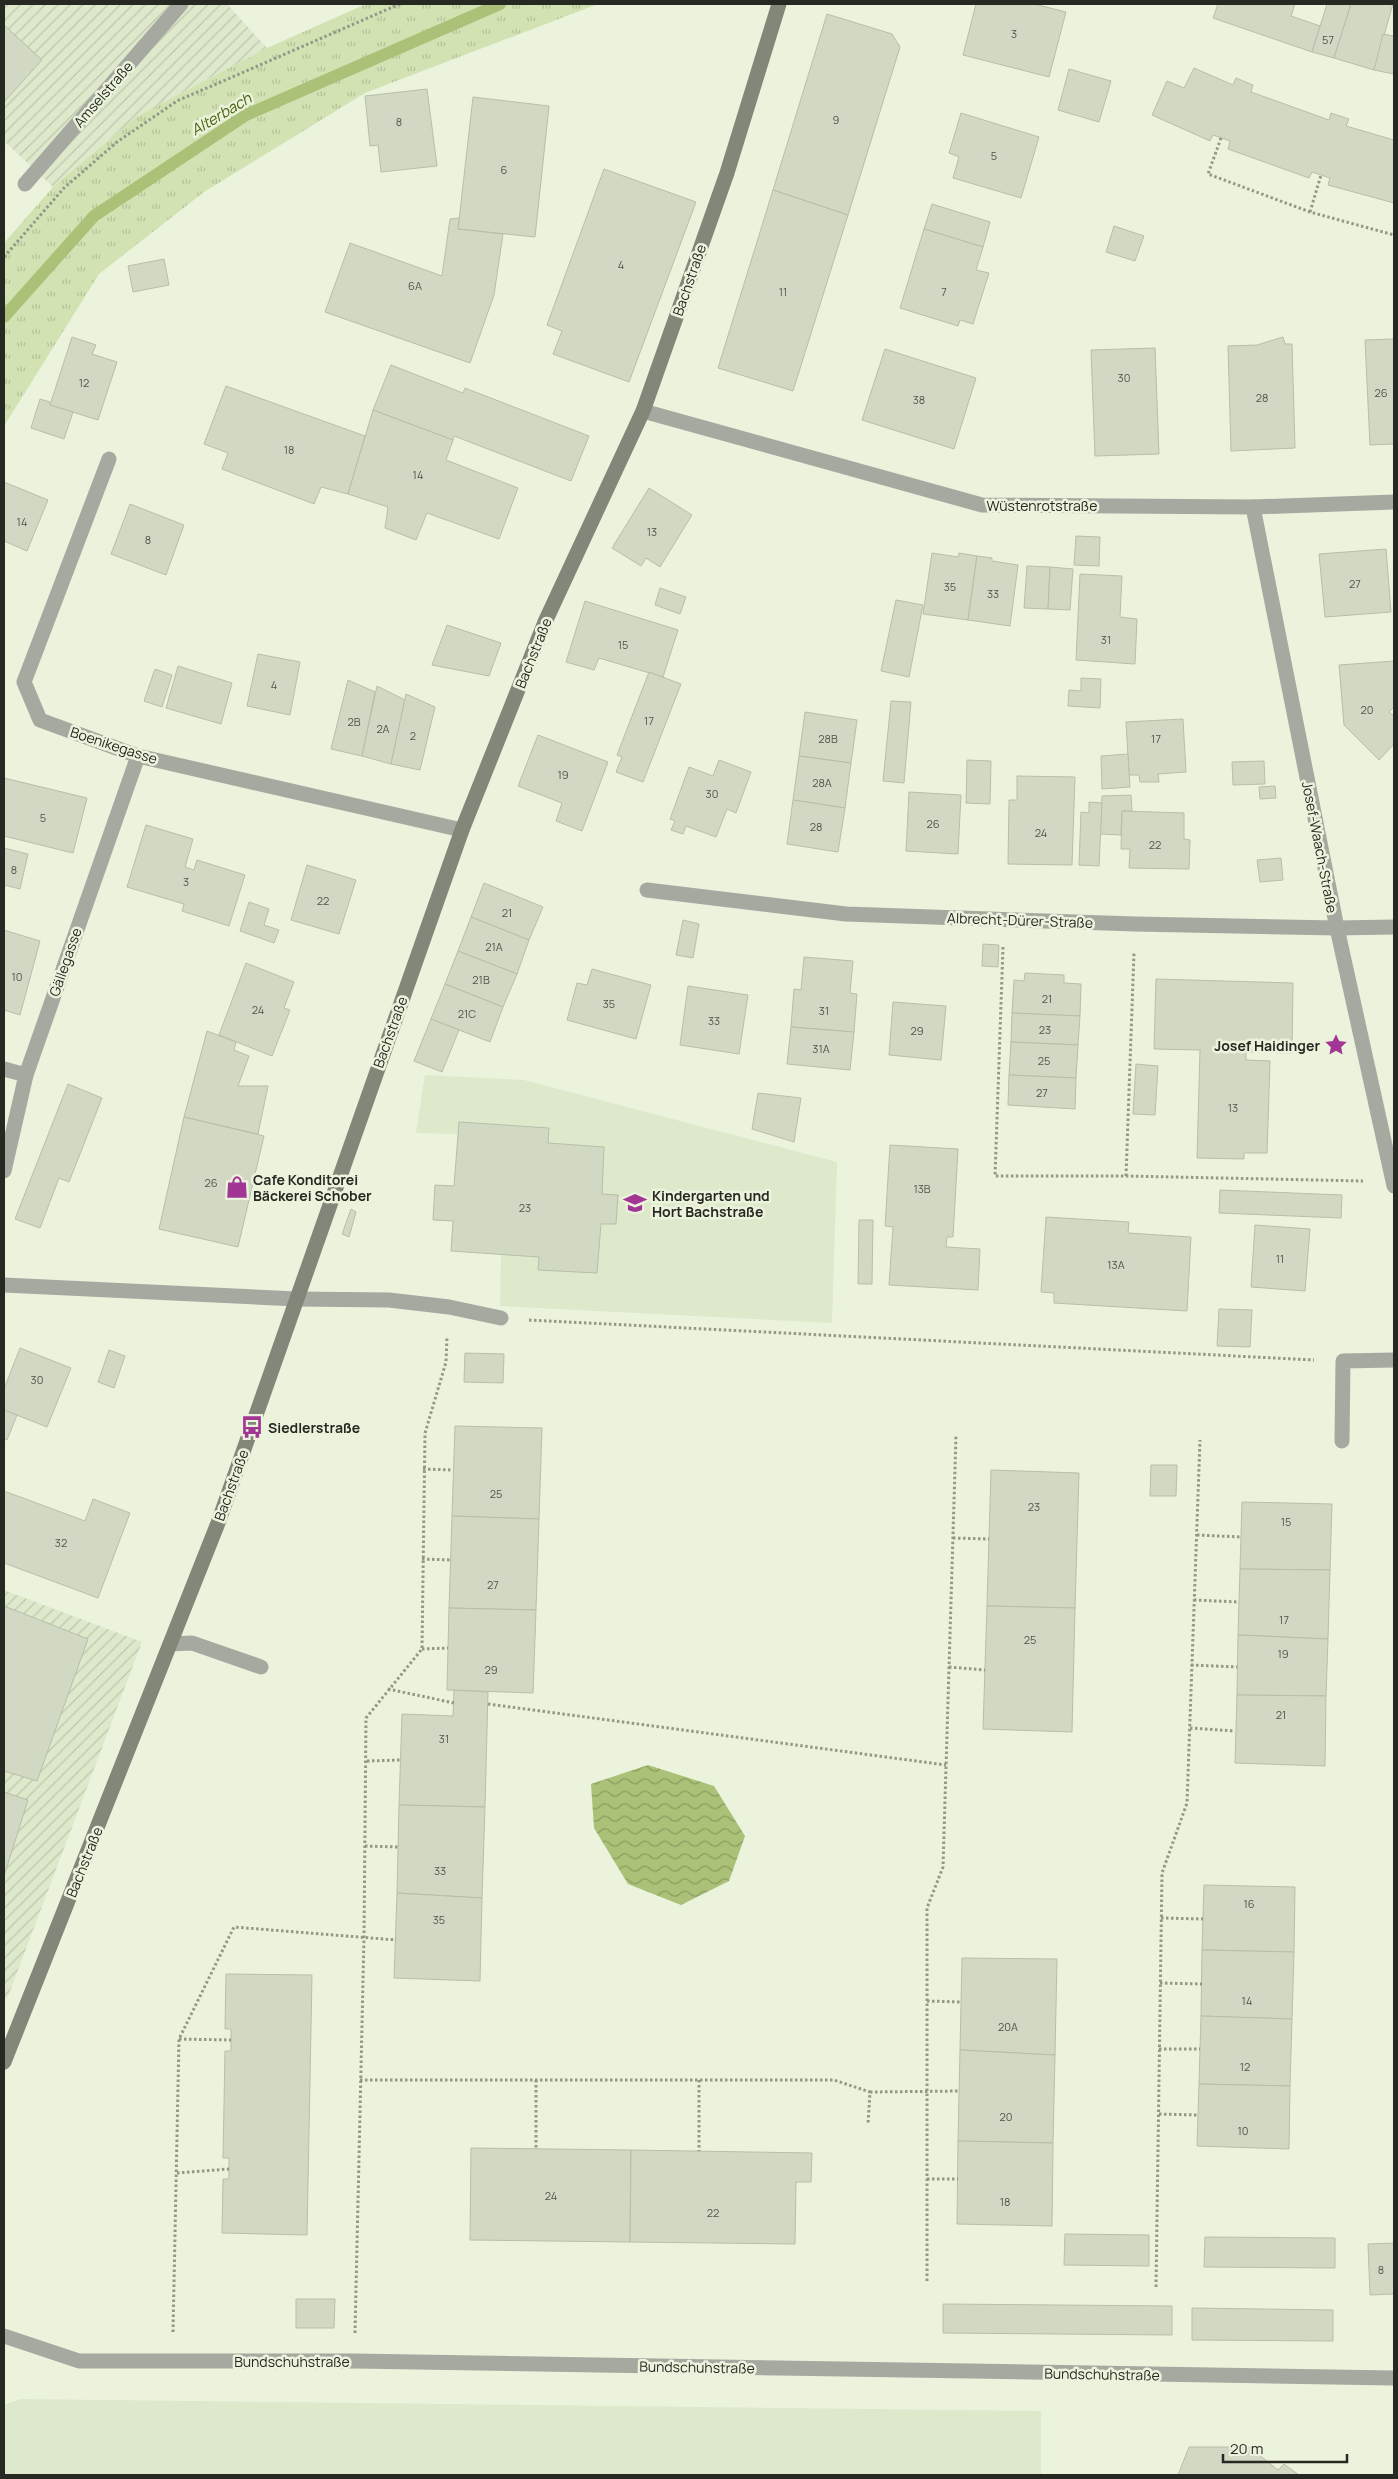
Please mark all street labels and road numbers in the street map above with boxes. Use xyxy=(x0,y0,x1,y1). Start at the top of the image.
street label: Amselstraße xyxy=(69,57,137,131)
street label: Bachstraße xyxy=(668,242,710,318)
street label: Wüstenrotstraße xyxy=(987,496,1097,515)
street label: Bachstraße xyxy=(510,615,556,691)
street label: Boenikegasse xyxy=(68,722,160,768)
street label: Josef-Waach-Straße xyxy=(1298,780,1342,914)
street label: Albrecht-Dürer-Straße xyxy=(947,908,1093,932)
street label: Gällegasse xyxy=(44,925,86,999)
street label: Bachstraße xyxy=(368,994,412,1070)
street label: Bachstraße xyxy=(209,1447,253,1523)
street label: Bachstraße xyxy=(61,1824,107,1900)
street label: Bundschuhstraße xyxy=(234,2352,350,2371)
street label: Bundschuhstraße xyxy=(639,2356,755,2378)
street label: Bundschuhstraße xyxy=(1044,2363,1160,2385)

